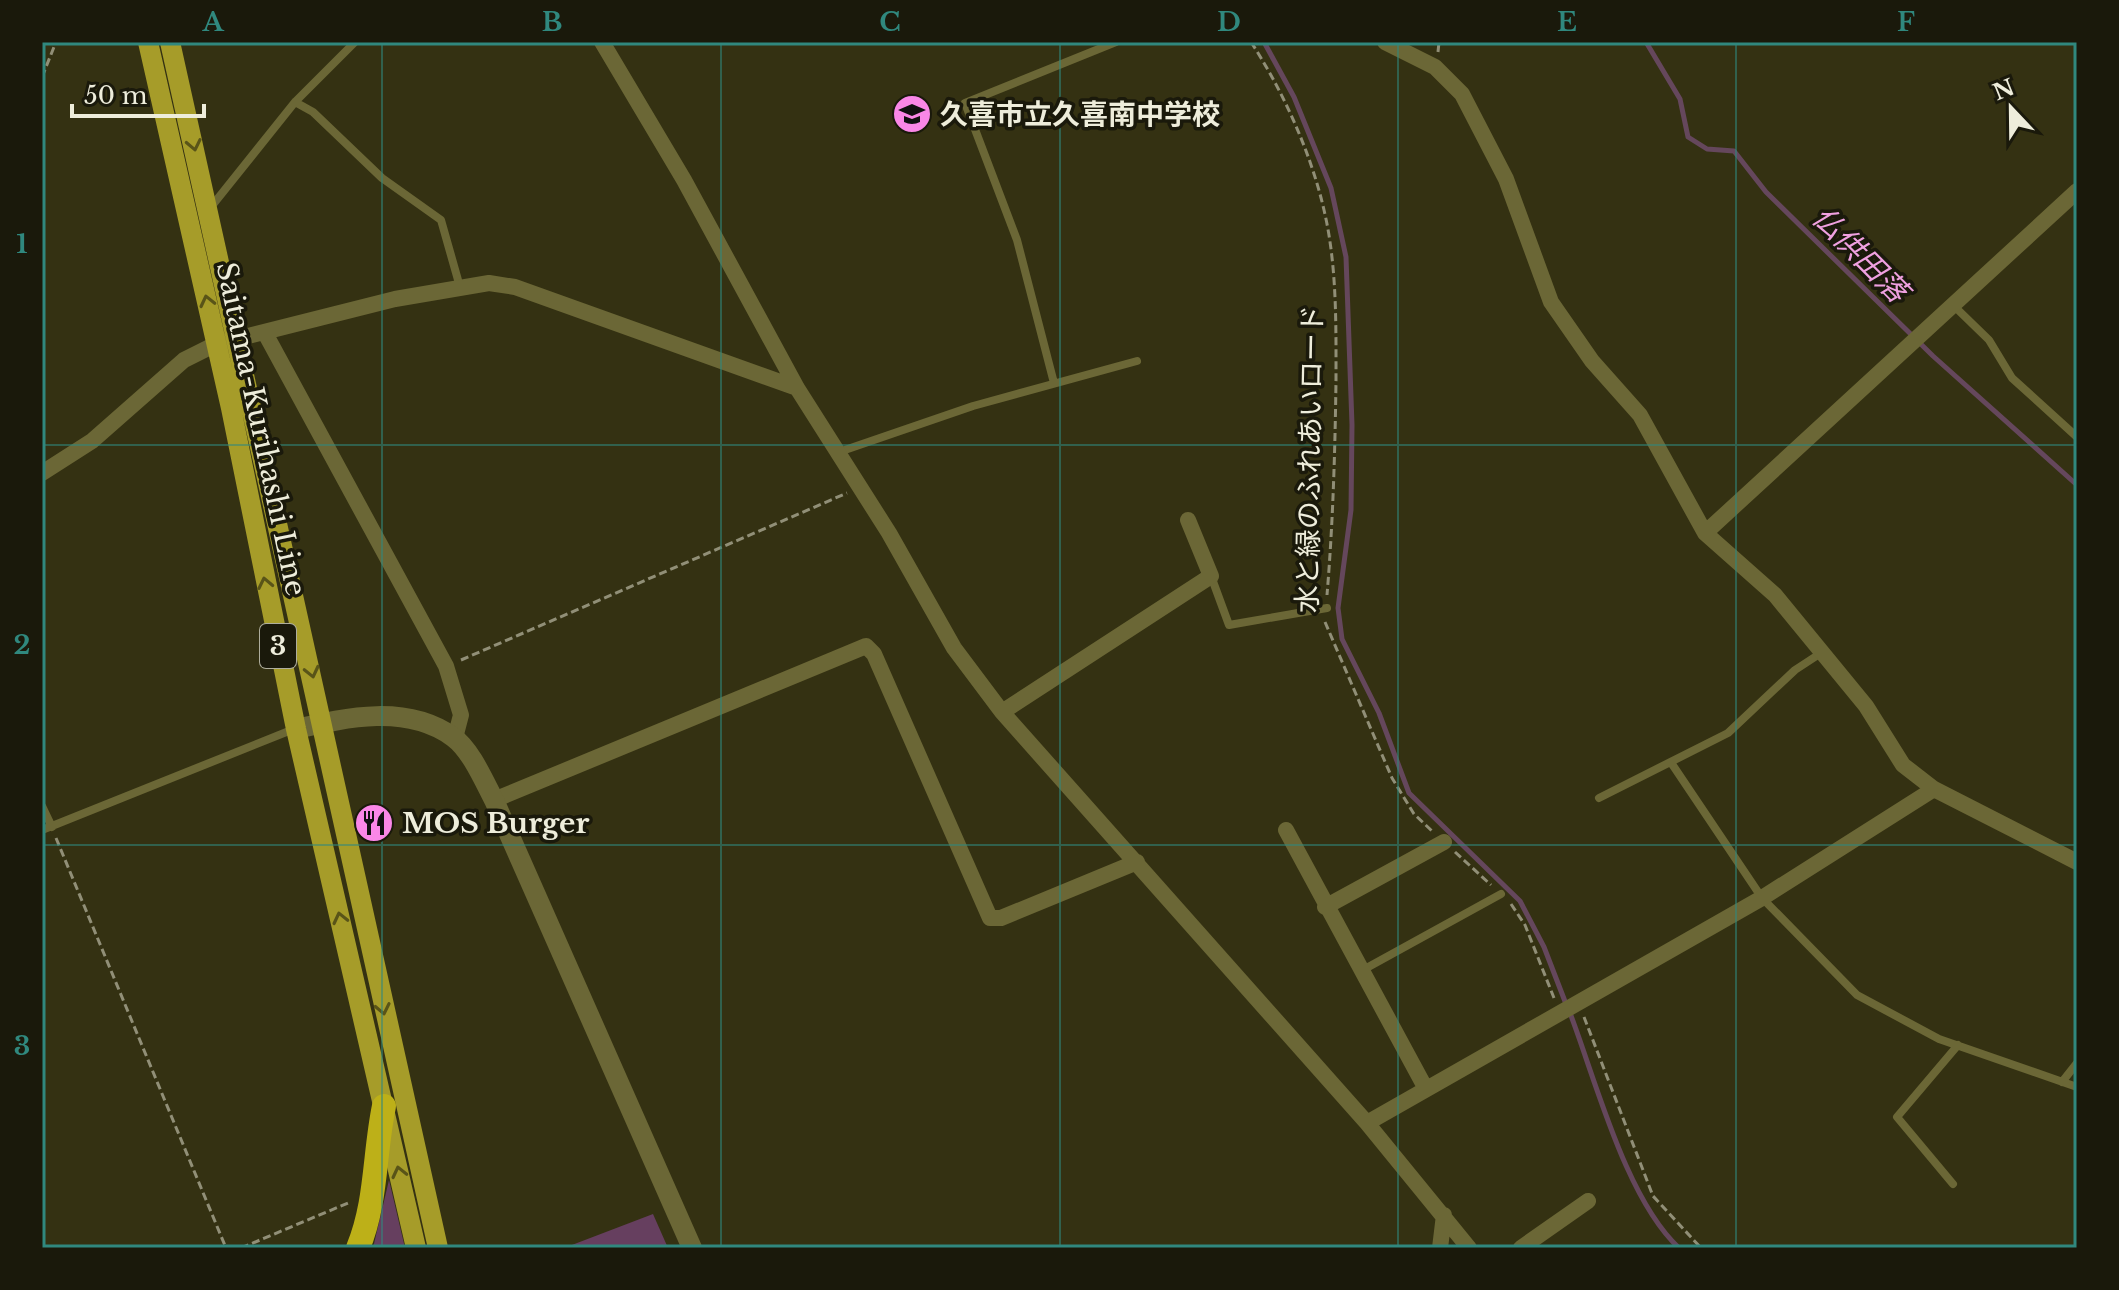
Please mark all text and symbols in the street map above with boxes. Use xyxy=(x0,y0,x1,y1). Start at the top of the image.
text: A xyxy=(201,6,224,38)
text: B xyxy=(542,6,562,38)
text: C xyxy=(879,6,901,38)
text: D xyxy=(1217,6,1241,38)
text: E xyxy=(1557,6,1577,38)
text: F xyxy=(1897,6,1915,38)
scale bar xyxy=(72,68,204,118)
north arrow xyxy=(1971,68,2051,148)
text: N xyxy=(1989,73,2019,106)
text: 50 m xyxy=(84,81,148,110)
school or university icon: 久喜市立久喜南中学校 xyxy=(891,93,933,135)
place label: 久喜市立久喜南中学校 xyxy=(940,97,1220,132)
one-way arrow xyxy=(185,138,202,152)
water label: 仏供田落 xyxy=(1804,198,1918,312)
text: 1 xyxy=(16,228,28,260)
street label: Saitama-Kurihashi Line xyxy=(209,259,313,599)
one-way arrow xyxy=(199,295,216,308)
street label: 水と緑のふれあいロード xyxy=(1290,305,1330,613)
one-way arrow xyxy=(257,577,274,590)
road number: 3 xyxy=(260,624,296,668)
text: 2 xyxy=(14,629,30,661)
one-way arrow xyxy=(303,665,320,679)
restaurant icon: MOS Burger xyxy=(353,802,395,844)
place label: MOS Burger xyxy=(402,806,589,841)
one-way arrow xyxy=(332,912,349,926)
one-way arrow xyxy=(374,1002,391,1015)
text: 3 xyxy=(14,1030,30,1062)
one-way arrow xyxy=(391,1166,408,1179)

